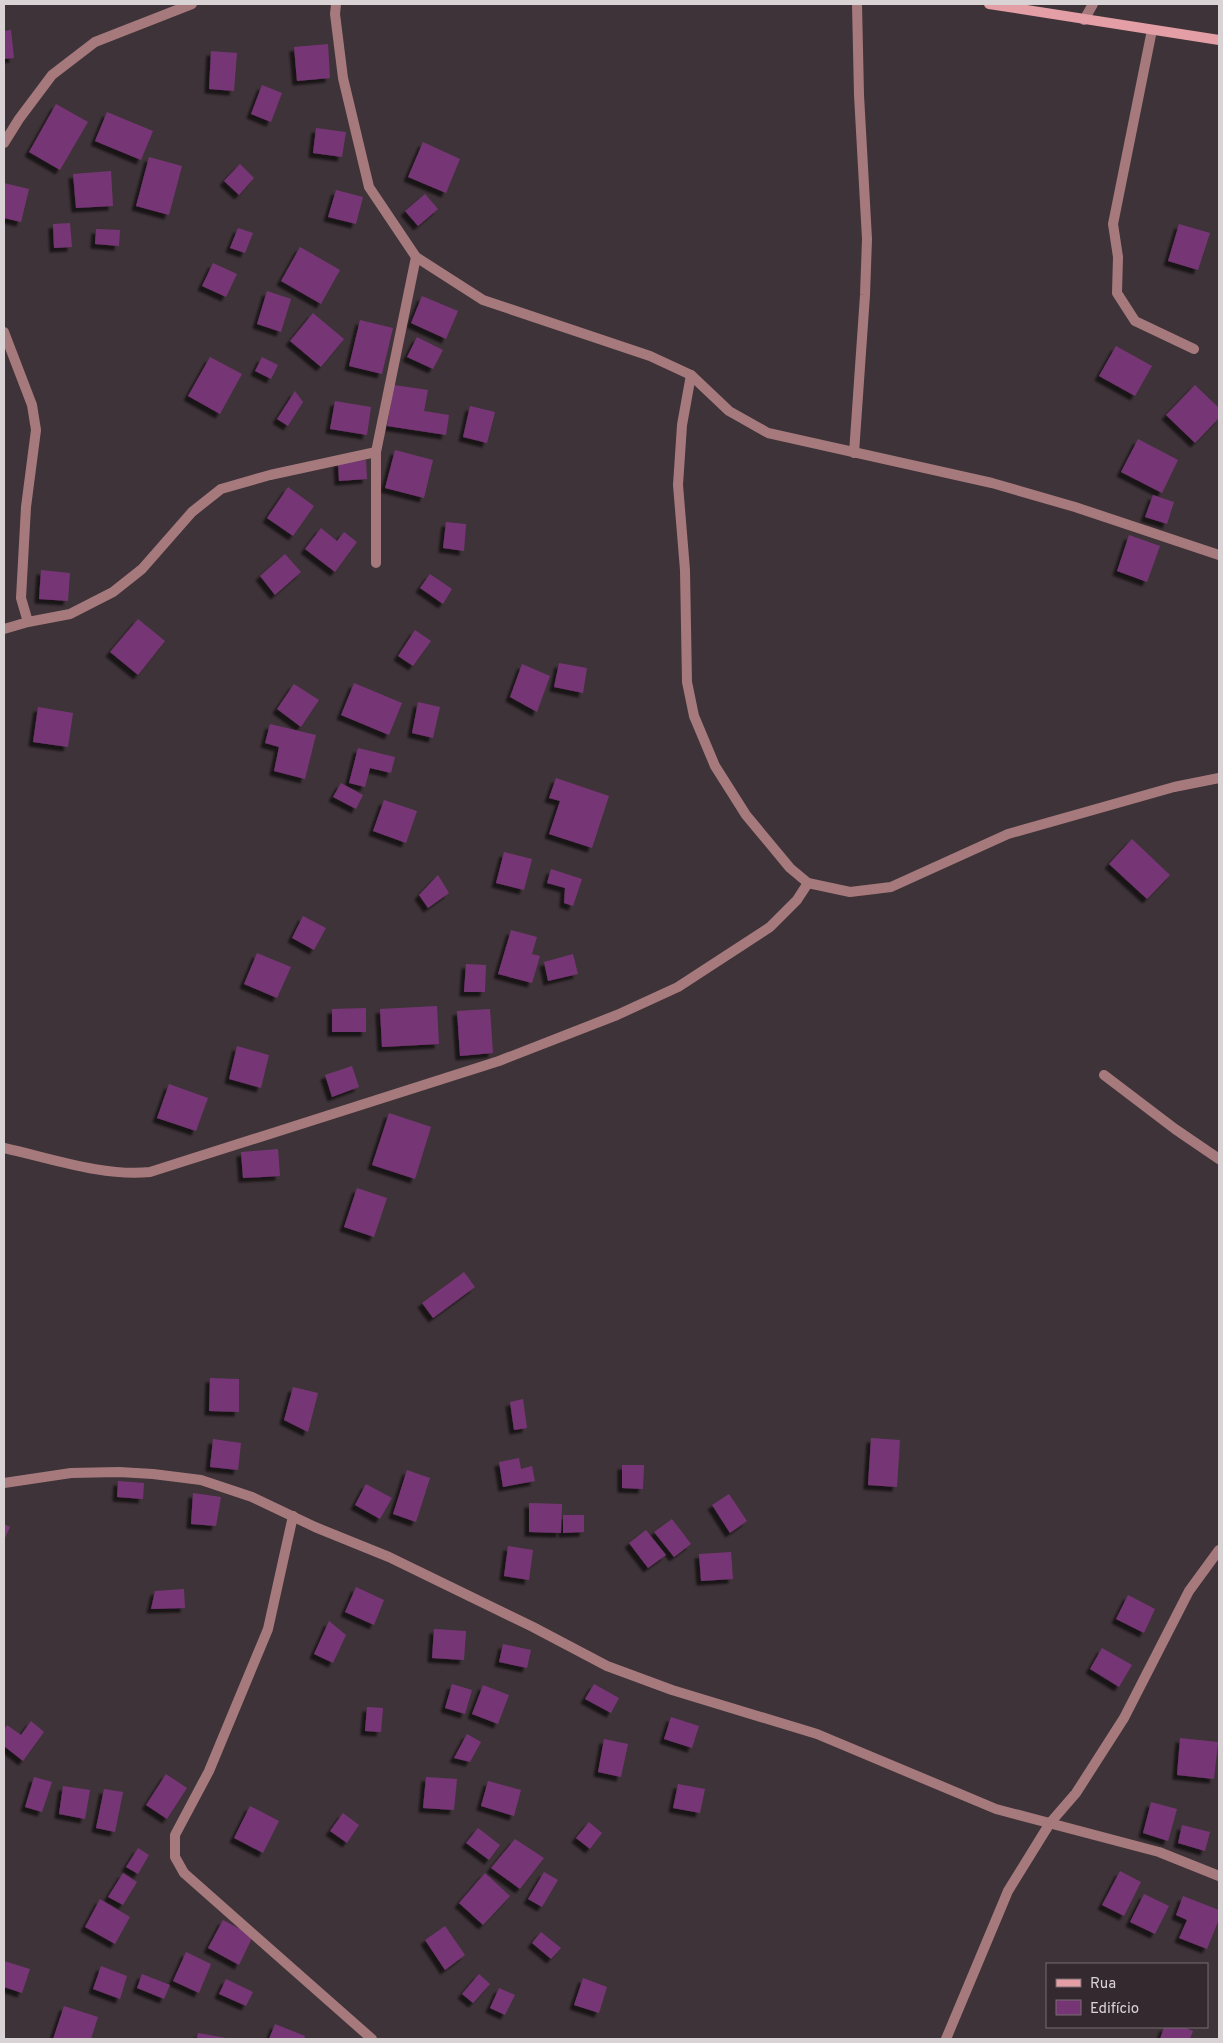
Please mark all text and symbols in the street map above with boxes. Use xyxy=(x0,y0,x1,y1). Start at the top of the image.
legend xyxy=(1046,1963,1208,2028)
text: Rua xyxy=(1090,1975,1116,1994)
text: Edifício xyxy=(1090,2000,1139,2019)

